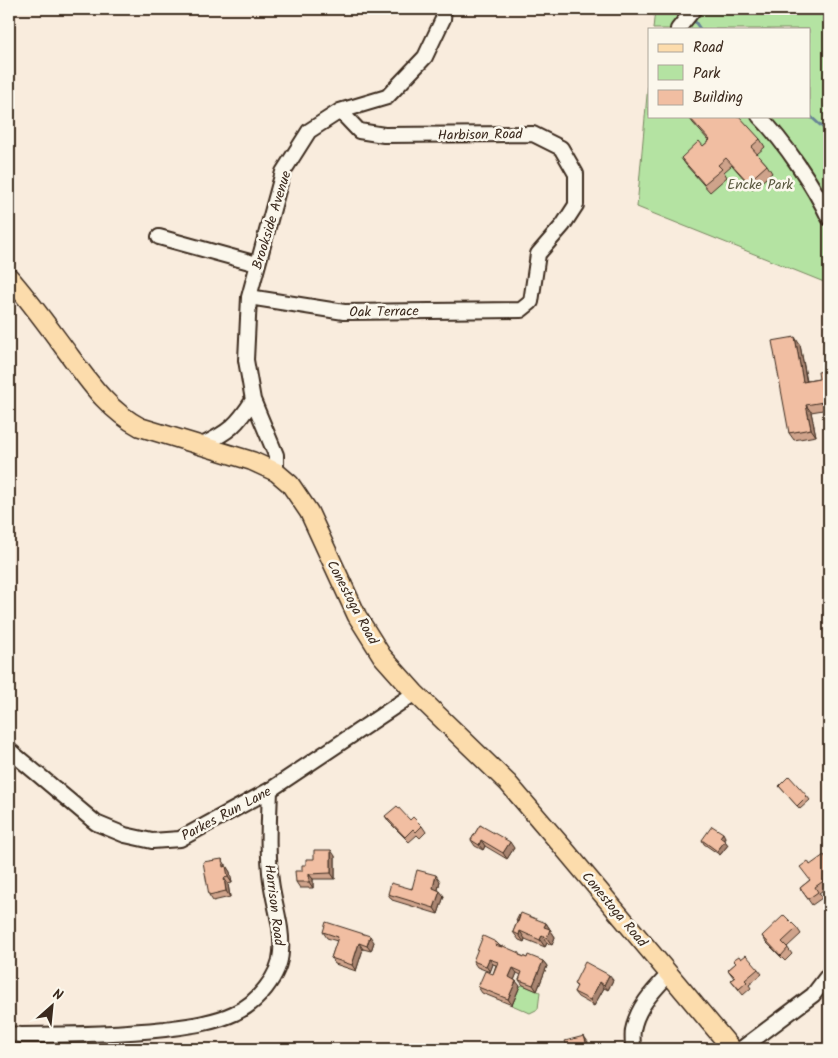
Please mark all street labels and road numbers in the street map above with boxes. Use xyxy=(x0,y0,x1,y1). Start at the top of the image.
street label: Harbison Road xyxy=(437,123,524,147)
street label: Brookside Avenue xyxy=(246,168,298,272)
street label: Oak Terrace xyxy=(349,300,420,324)
street label: Conestoga Road xyxy=(321,556,384,650)
street label: Parkes Run Lane xyxy=(178,781,276,847)
street label: Harrison Road xyxy=(258,863,290,948)
street label: Conestoga Road xyxy=(576,867,653,953)

